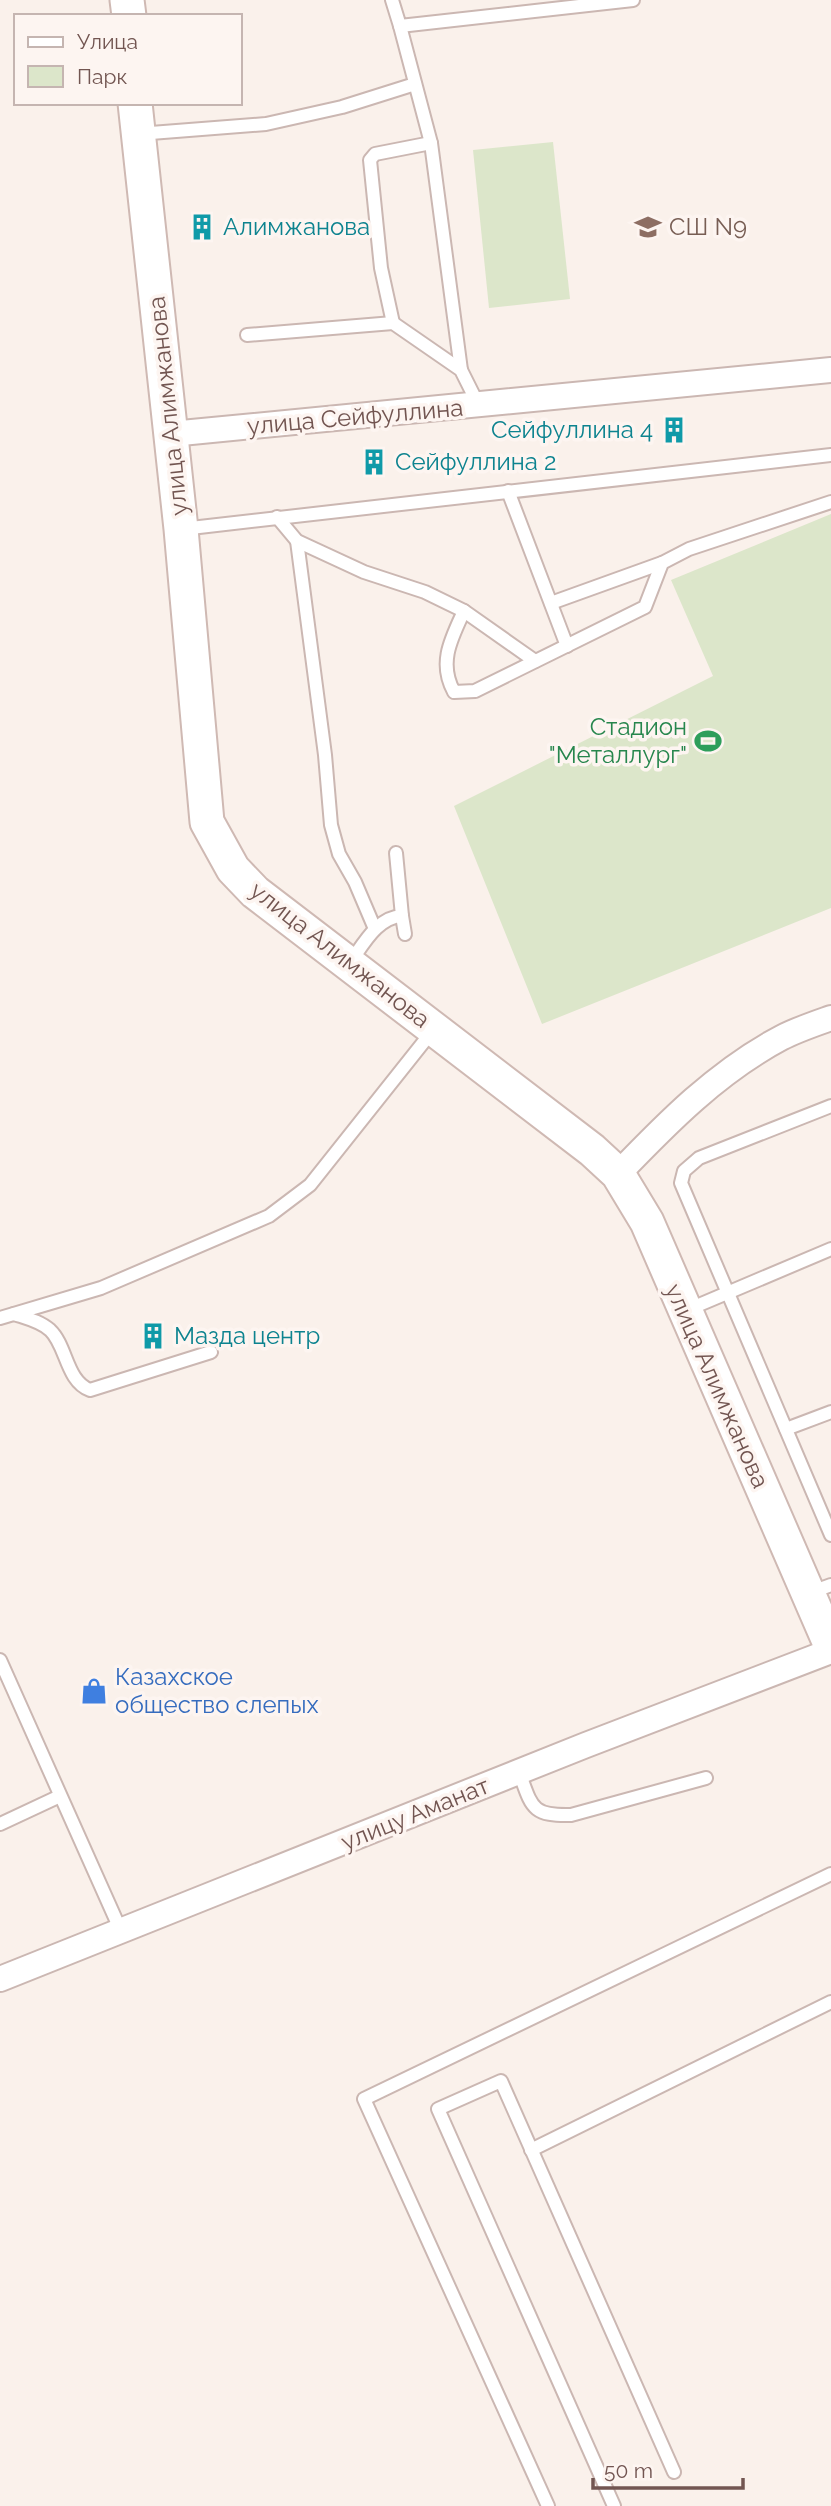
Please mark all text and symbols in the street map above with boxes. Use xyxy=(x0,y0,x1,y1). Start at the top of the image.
legend xyxy=(14,14,242,105)
text: Улица xyxy=(77,29,138,54)
text: Парк xyxy=(77,64,127,89)
building icon: Алимжанова xyxy=(187,212,217,242)
place label: Алимжанова xyxy=(223,212,370,241)
school or university icon: СШ N9 xyxy=(633,212,663,242)
place label: СШ N9 xyxy=(669,212,747,241)
street label: улица Алимжанова xyxy=(142,295,193,517)
street label: улица Сейфуллина xyxy=(246,393,464,440)
place label: Сейфуллина 4 xyxy=(491,415,653,444)
building icon: Сейфуллина 4 xyxy=(659,415,689,445)
building icon: Сейфуллина 2 xyxy=(359,447,389,477)
place label: Сейфуллина 2 xyxy=(395,447,556,476)
place label: Стадион "Металлург" xyxy=(549,712,687,769)
sports icon: Стадион "Металлург" xyxy=(693,726,723,756)
street label: улица Алимжанова xyxy=(245,875,436,1034)
street label: улица Алимжанова xyxy=(659,1279,776,1492)
building icon: Мазда центр xyxy=(138,1321,168,1351)
place label: Мазда центр xyxy=(174,1321,320,1350)
place label: Казахское общество слепых xyxy=(115,1662,319,1719)
shop icon: Казахское общество слепых xyxy=(79,1676,109,1706)
street label: улицу Аманат xyxy=(337,1770,494,1856)
scale bar xyxy=(593,2446,744,2490)
text: 50 m xyxy=(604,2458,653,2483)

